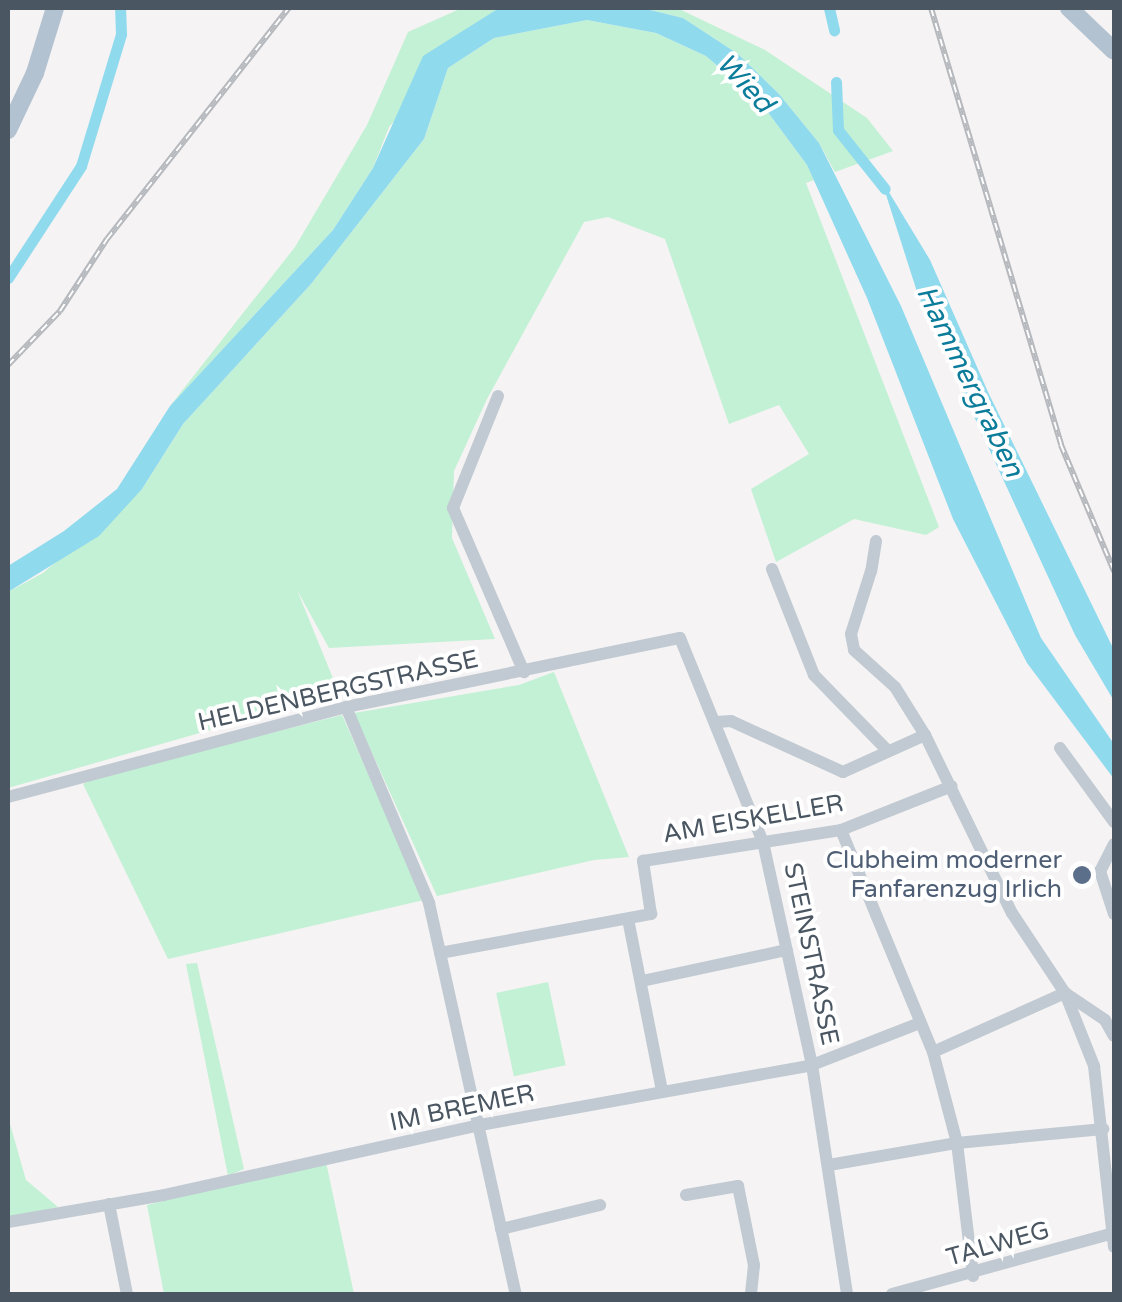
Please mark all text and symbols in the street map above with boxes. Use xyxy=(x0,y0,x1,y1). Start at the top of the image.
water label: Wied xyxy=(709,46,781,120)
water label: Hammergraben xyxy=(909,280,1031,482)
street label: HELDENBERGSTRASSE xyxy=(195,644,481,738)
street label: AM EISKELLER xyxy=(660,788,846,850)
place label: Clubheim moderner Fanfarenzug Irlich xyxy=(826,846,1062,905)
street label: STEINSTRASSE xyxy=(777,860,845,1048)
marker: Clubheim moderner Fanfarenzug Irlich xyxy=(1071,864,1093,886)
street label: IM BREMER xyxy=(387,1078,537,1138)
street label: TALWEG xyxy=(943,1215,1053,1273)

